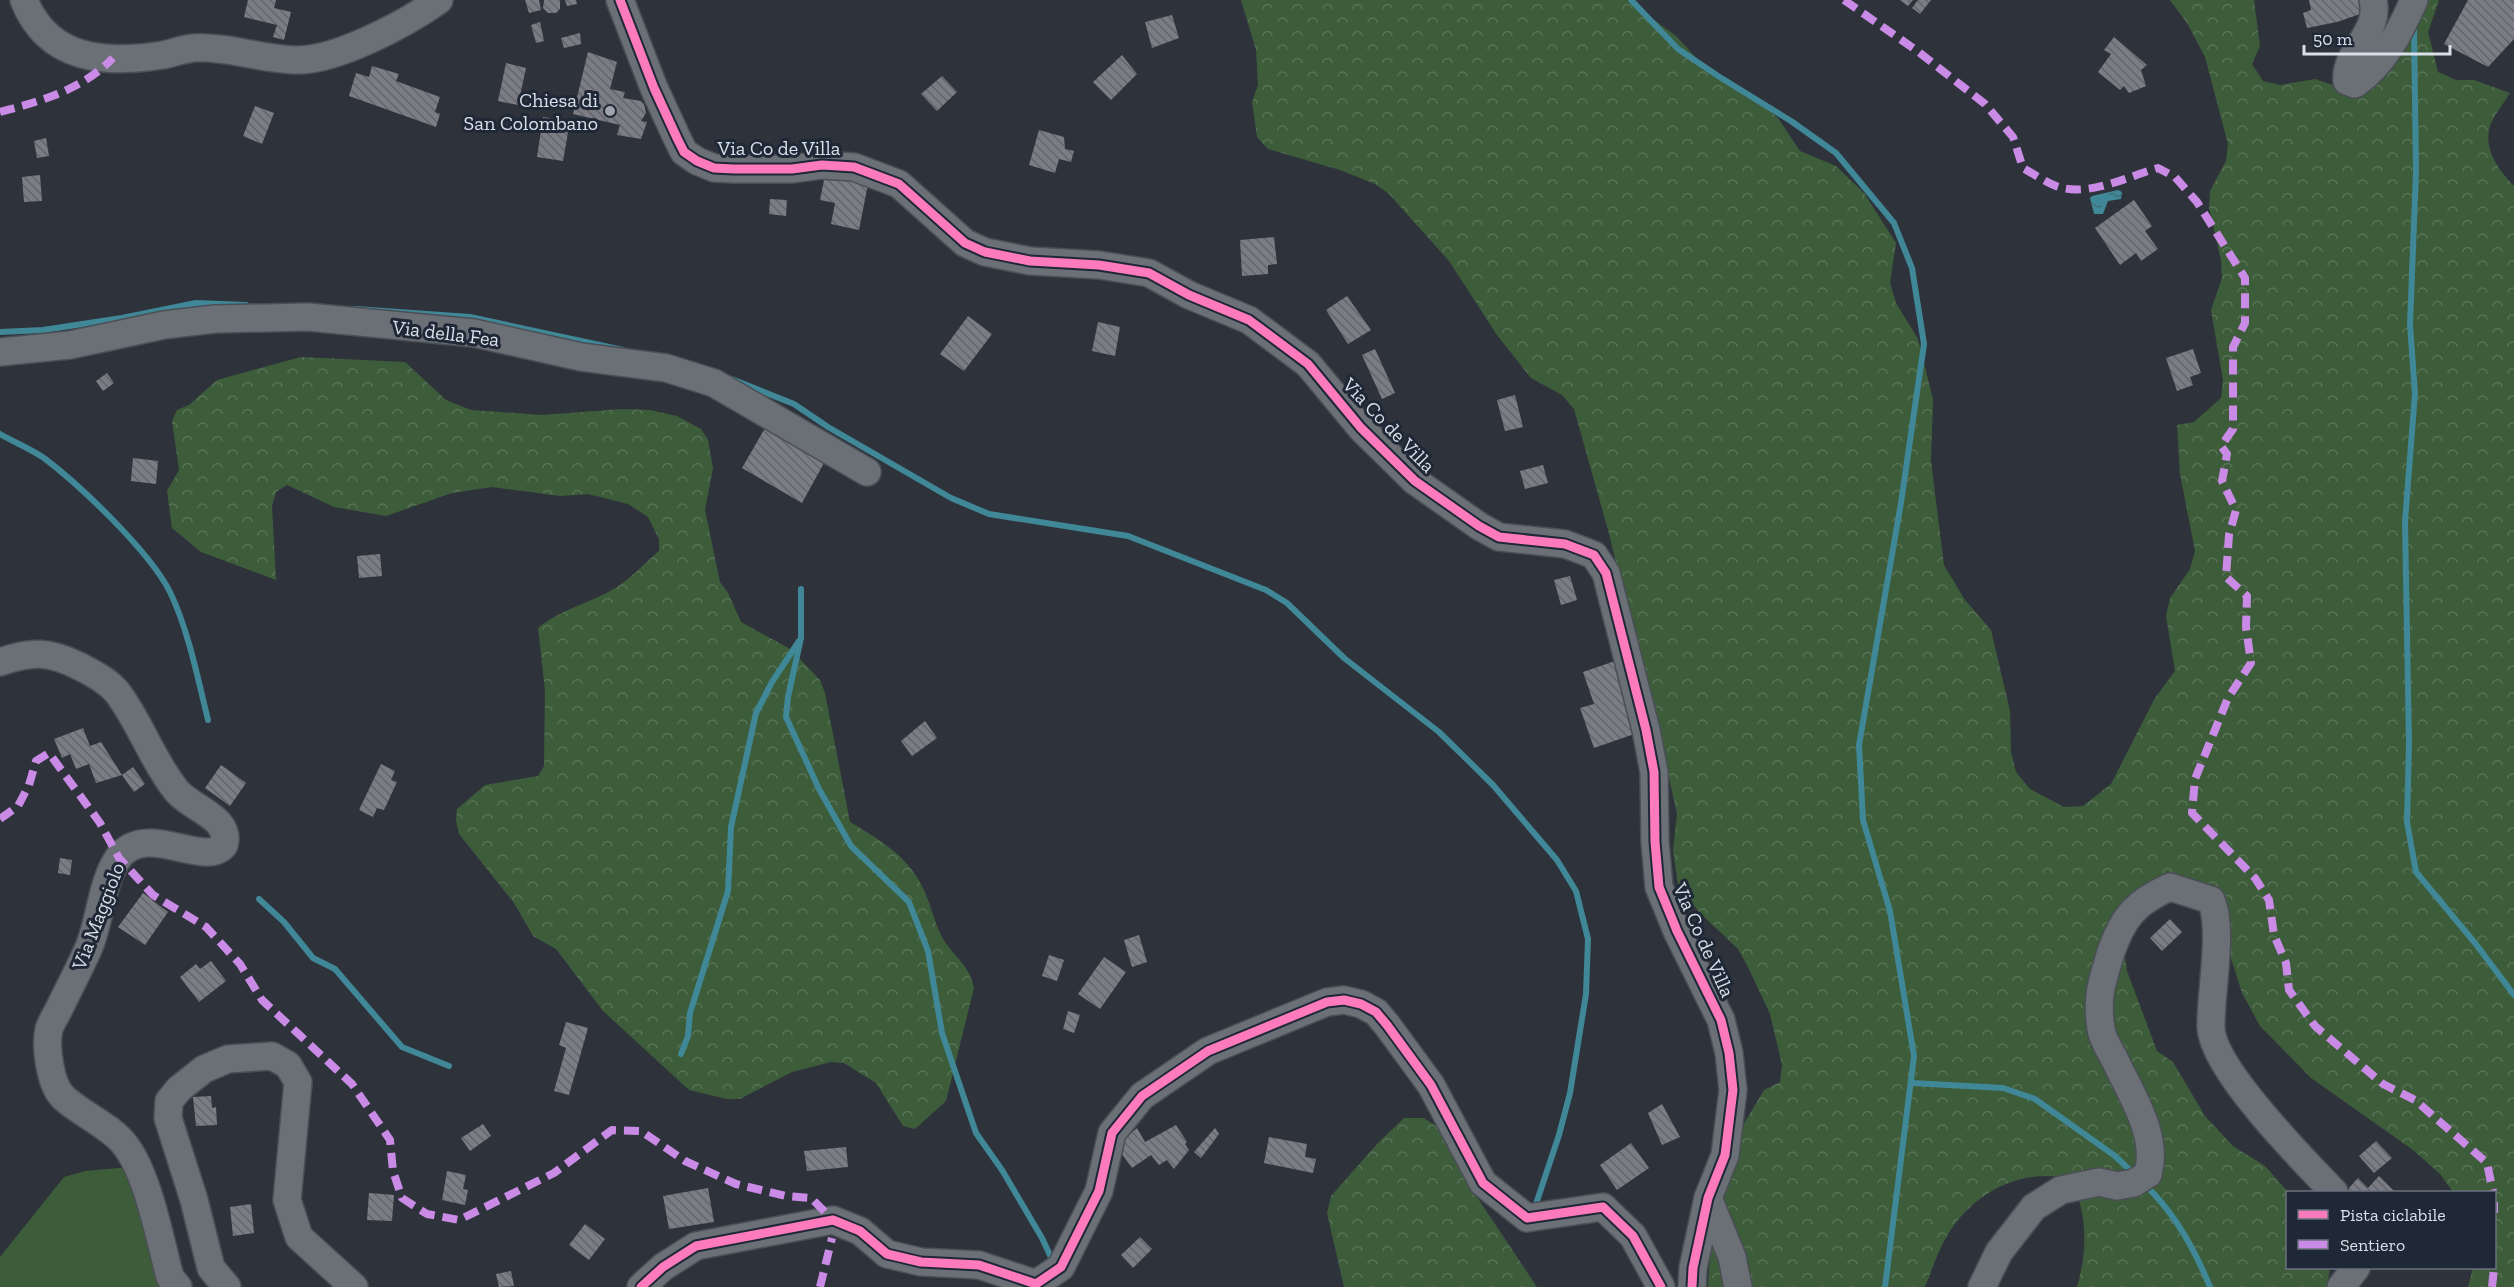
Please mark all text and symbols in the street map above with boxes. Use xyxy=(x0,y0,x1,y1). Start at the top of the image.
scale bar xyxy=(2304,18,2450,56)
text: 50 m xyxy=(2313,28,2353,50)
place label: Chiesa di San Colombano xyxy=(464,88,598,135)
marker: Chiesa di San Colombano xyxy=(603,104,617,118)
street label: Via Co de Villa xyxy=(717,136,841,160)
street label: Via della Fea xyxy=(390,314,501,351)
street label: Via Co de Villa xyxy=(1337,372,1441,478)
street label: Via Maggiolo xyxy=(66,859,129,974)
street label: Via Co de Villa xyxy=(1668,878,1740,1001)
legend xyxy=(2286,1191,2496,1269)
text: Pista ciclabile xyxy=(2340,1204,2446,1226)
text: Sentiero xyxy=(2340,1234,2405,1256)

